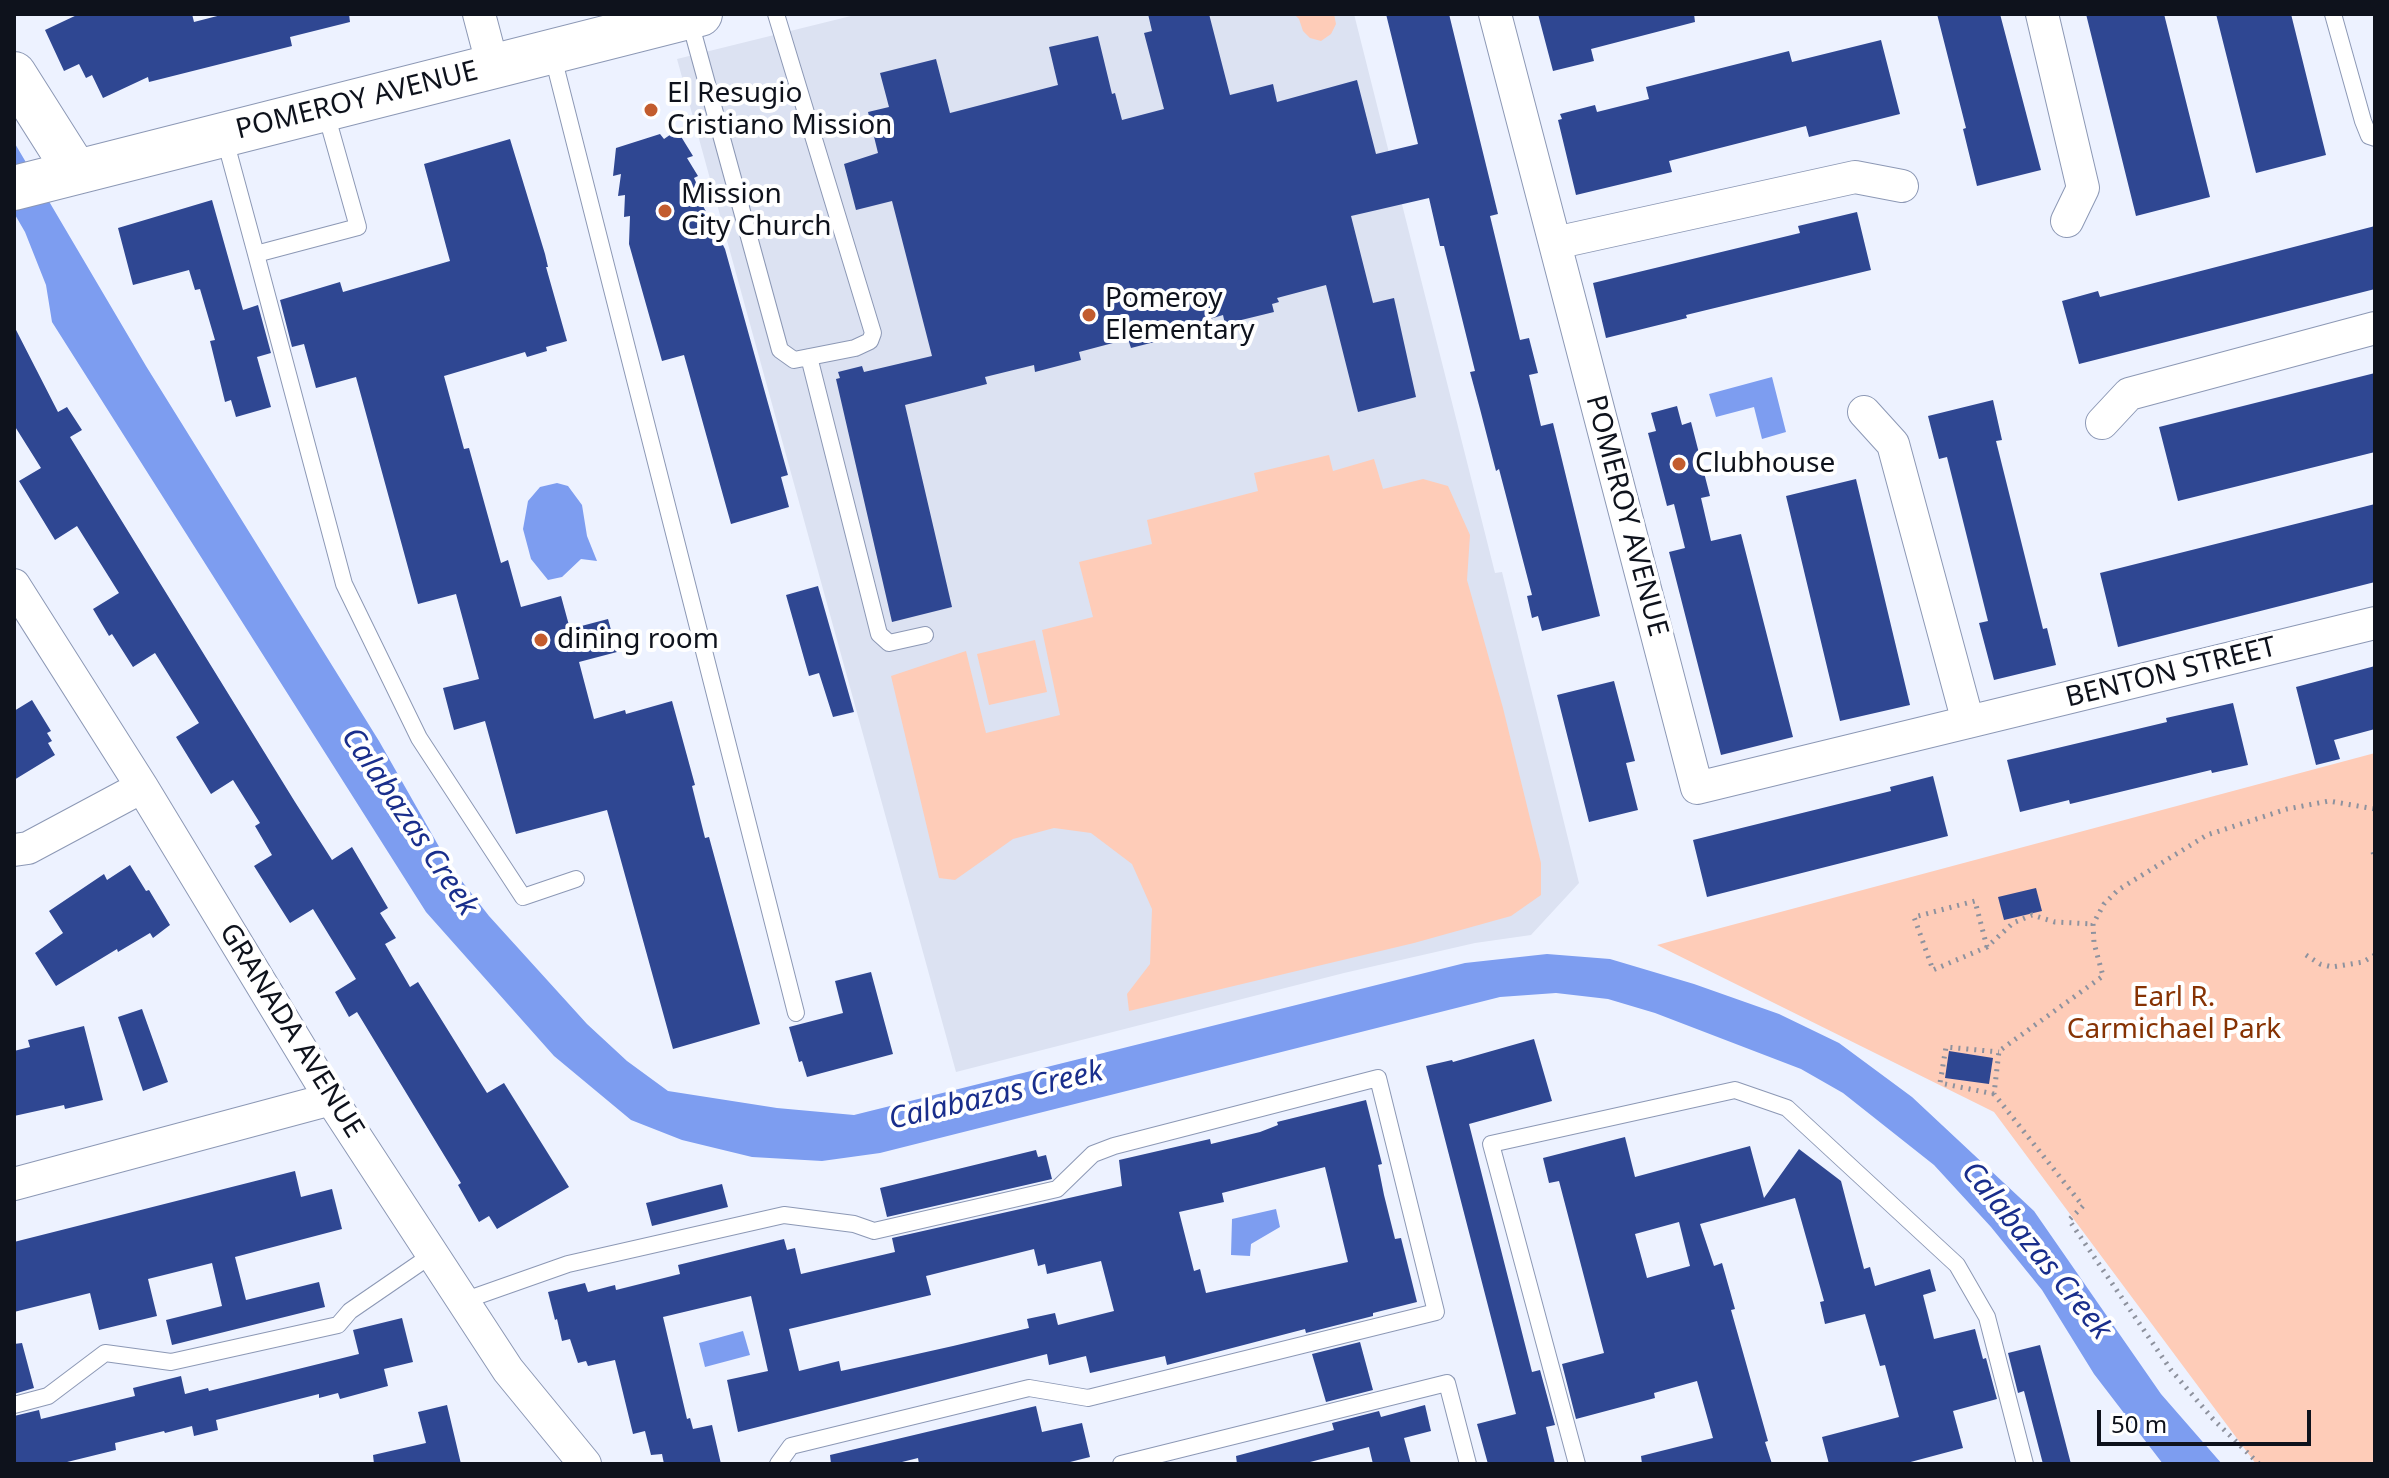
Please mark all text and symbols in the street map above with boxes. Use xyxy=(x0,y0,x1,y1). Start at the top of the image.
street label: POMEROY AVENUE xyxy=(232,55,482,147)
place label: El Resugio Cristiano Mission xyxy=(667,77,892,143)
marker: El Resugio Cristiano Mission xyxy=(642,101,660,119)
place label: Mission City Church xyxy=(681,178,832,244)
marker: Mission City Church xyxy=(656,202,674,220)
place label: Pomeroy Elementary xyxy=(1105,282,1255,348)
marker: Pomeroy Elementary xyxy=(1080,306,1098,324)
street label: POMEROY AVENUE xyxy=(1578,392,1674,640)
place label: Clubhouse xyxy=(1695,447,1835,481)
marker: Clubhouse xyxy=(1670,455,1688,473)
place label: dining room xyxy=(557,623,719,657)
marker: dining room xyxy=(532,631,550,649)
street label: BENTON STREET xyxy=(2062,631,2280,715)
water label: Calabazas Creek xyxy=(333,721,485,923)
street label: GRANADA AVENUE xyxy=(211,918,371,1144)
park label: Earl R. Carmichael Park xyxy=(2067,981,2281,1047)
water label: Calabazas Creek xyxy=(885,1054,1107,1138)
water label: Calabazas Creek xyxy=(1953,1155,2119,1347)
scale bar xyxy=(2101,1394,2315,1444)
text: 50 m xyxy=(2111,1407,2167,1440)

